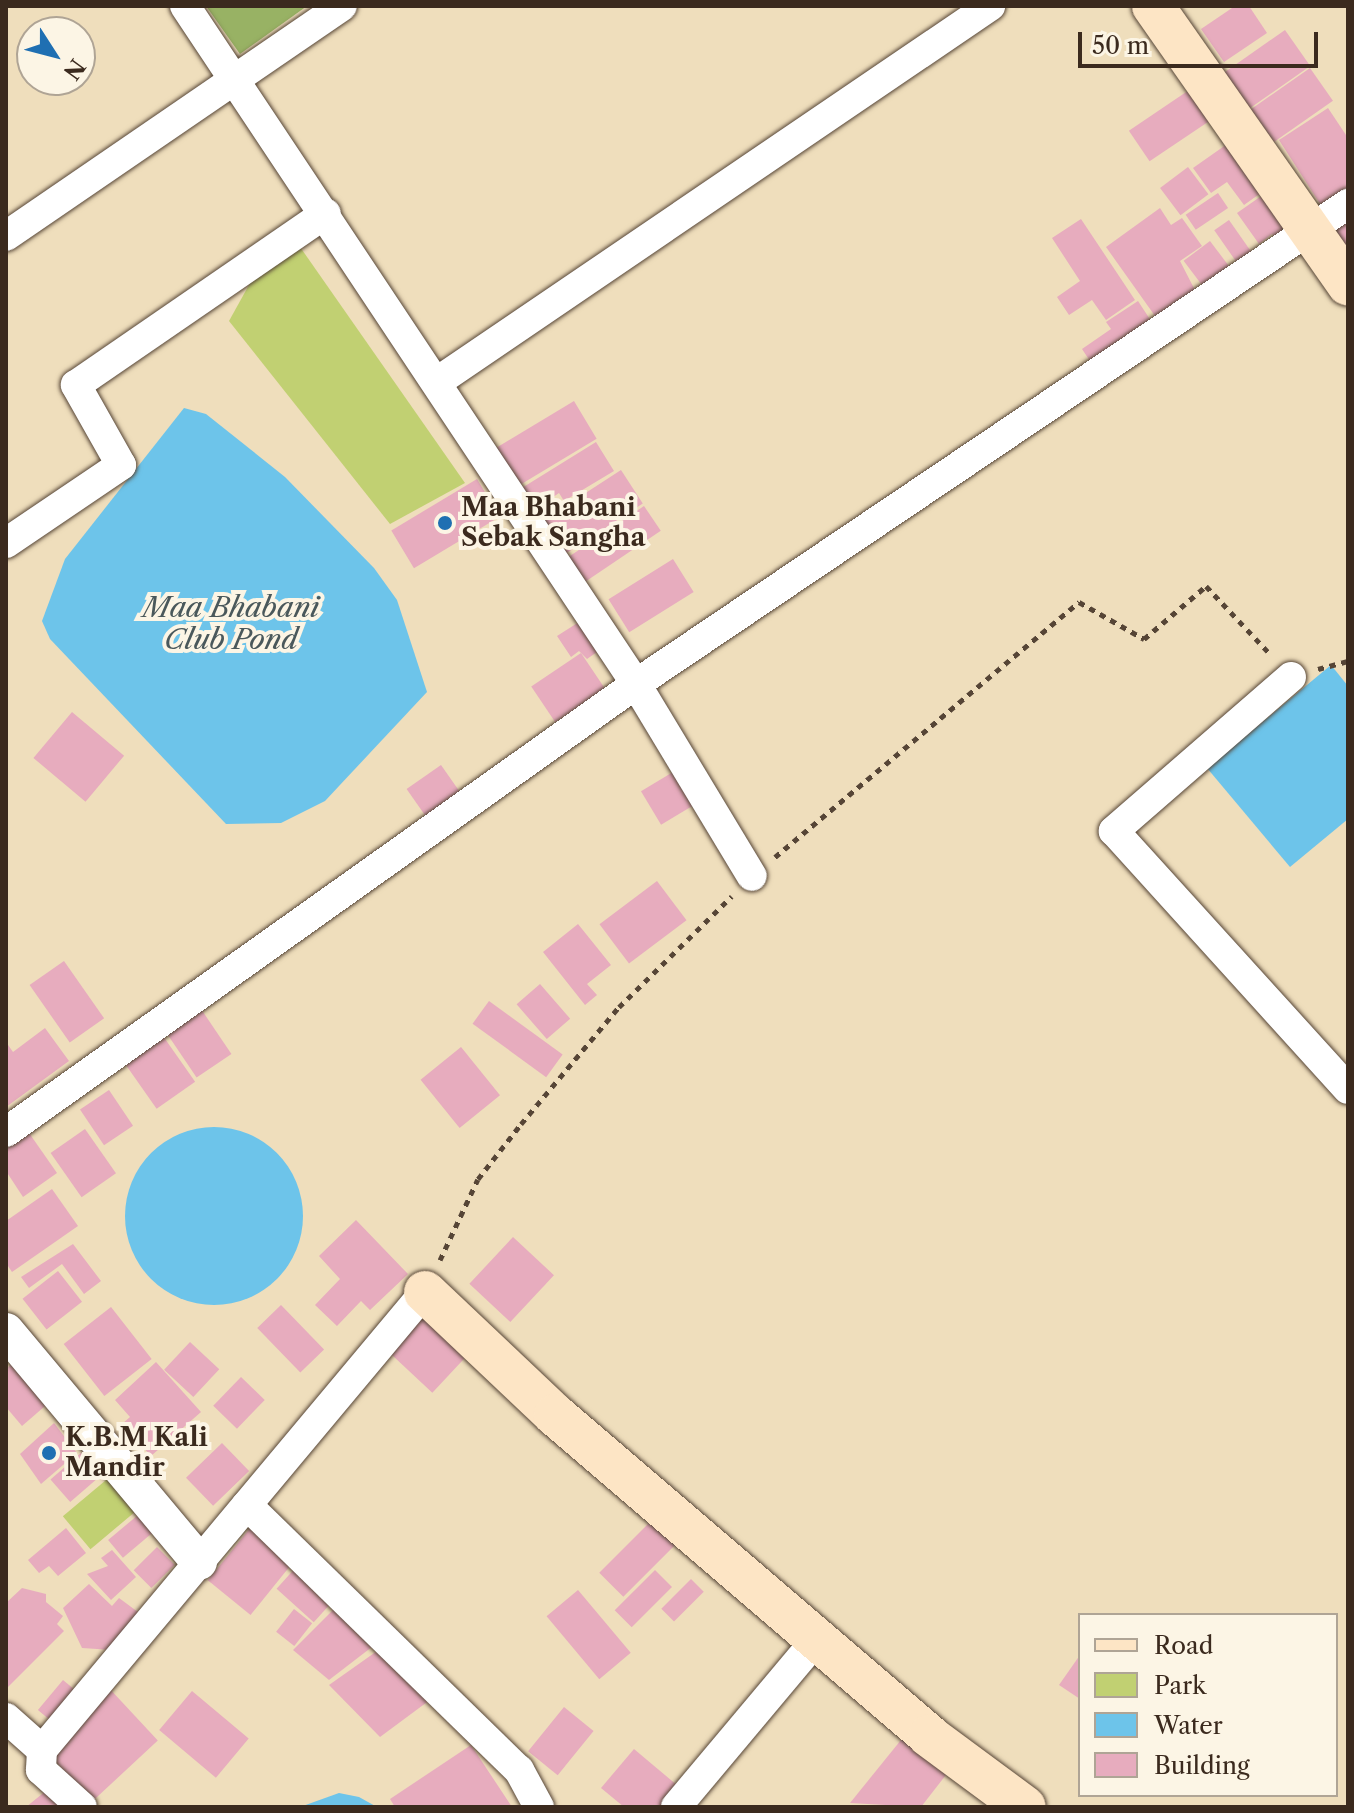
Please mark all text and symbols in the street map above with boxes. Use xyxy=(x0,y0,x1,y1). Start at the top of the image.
north arrow xyxy=(16,16,96,96)
scale bar xyxy=(1082,16,1322,66)
text: 50 m xyxy=(1092,31,1149,60)
text: N xyxy=(58,54,91,85)
place label: Maa Bhabani Sebak Sangha xyxy=(461,492,646,554)
marker: Maa Bhabani Sebak Sangha xyxy=(436,514,454,532)
water label: Maa Bhabani Club Pond xyxy=(143,590,319,656)
place label: K.B.M Kali Mandir xyxy=(65,1422,208,1484)
marker: K.B.M Kali Mandir xyxy=(40,1444,58,1462)
legend xyxy=(1078,1613,1338,1797)
text: Road xyxy=(1154,1631,1213,1660)
text: Park xyxy=(1154,1671,1206,1700)
text: Water xyxy=(1154,1711,1223,1740)
text: Building xyxy=(1154,1751,1250,1780)

